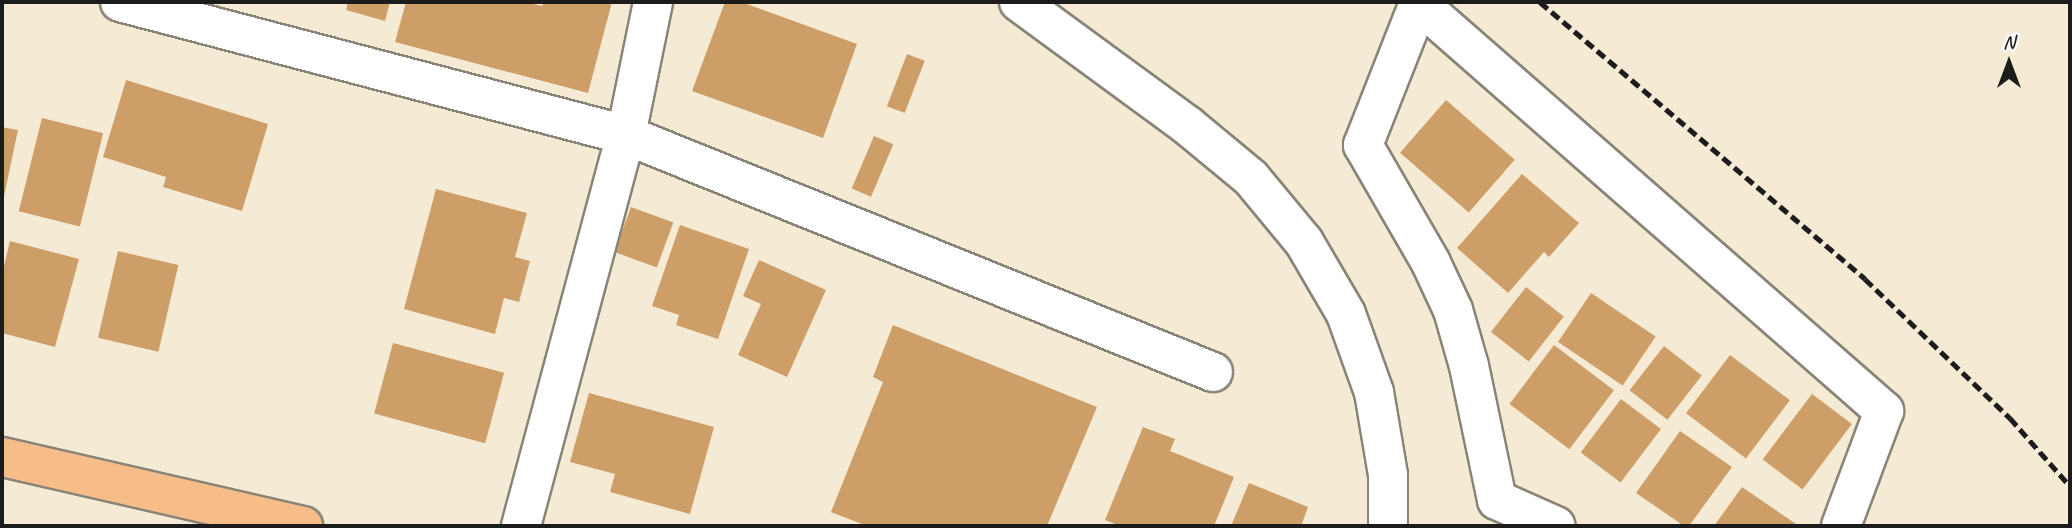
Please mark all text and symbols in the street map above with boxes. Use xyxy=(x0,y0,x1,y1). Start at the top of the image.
north arrow xyxy=(1974,28,2044,98)
text: N xyxy=(2003,30,2015,54)

